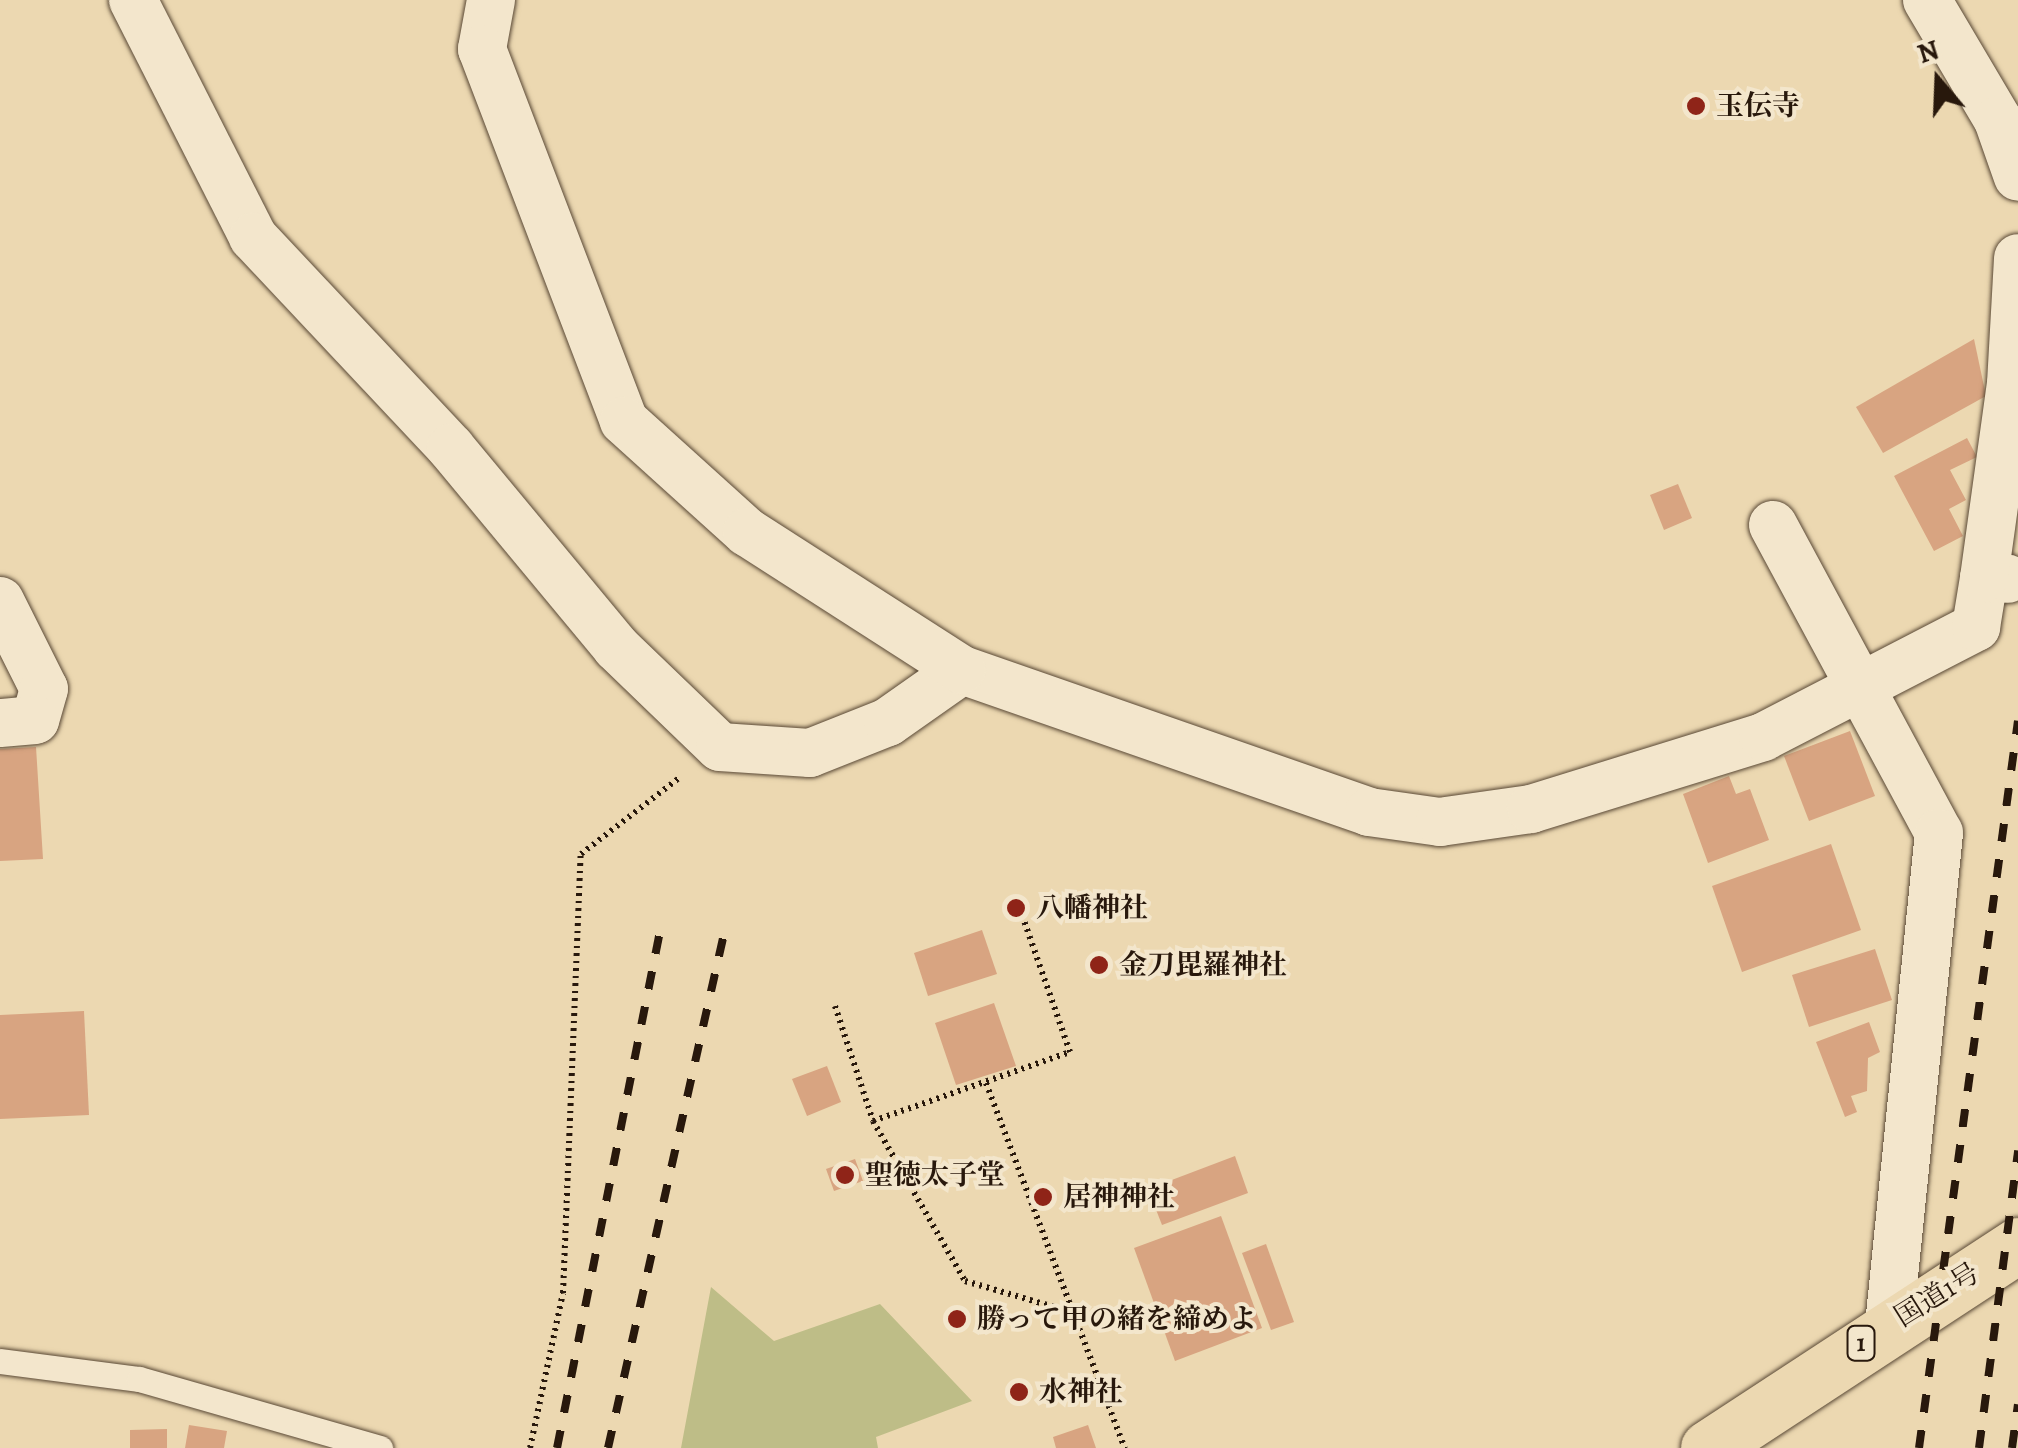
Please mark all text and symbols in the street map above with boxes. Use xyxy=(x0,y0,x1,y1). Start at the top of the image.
north arrow xyxy=(1888,30,1988,130)
text: N xyxy=(1912,30,1944,73)
place label: 玉伝寺 xyxy=(1716,89,1800,123)
marker: 玉伝寺 xyxy=(1685,95,1707,117)
place label: 八幡神社 xyxy=(1036,891,1148,925)
marker: 八幡神社 xyxy=(1005,897,1027,919)
place label: 金刀毘羅神社 xyxy=(1119,948,1287,982)
marker: 金刀毘羅神社 xyxy=(1088,954,1110,976)
place label: 聖徳太子堂 xyxy=(865,1158,1005,1192)
marker: 聖徳太子堂 xyxy=(834,1164,856,1186)
place label: 居神神社 xyxy=(1063,1180,1175,1214)
marker: 居神神社 xyxy=(1032,1186,1054,1208)
street label: 国道1号 xyxy=(1888,1256,1986,1334)
place label: 勝って甲の緒を締めよ xyxy=(977,1302,1257,1336)
marker: 勝って甲の緒を締めよ xyxy=(946,1308,968,1330)
road number: 1 xyxy=(1846,1323,1876,1363)
place label: 水神社 xyxy=(1039,1375,1123,1409)
marker: 水神社 xyxy=(1008,1381,1030,1403)

